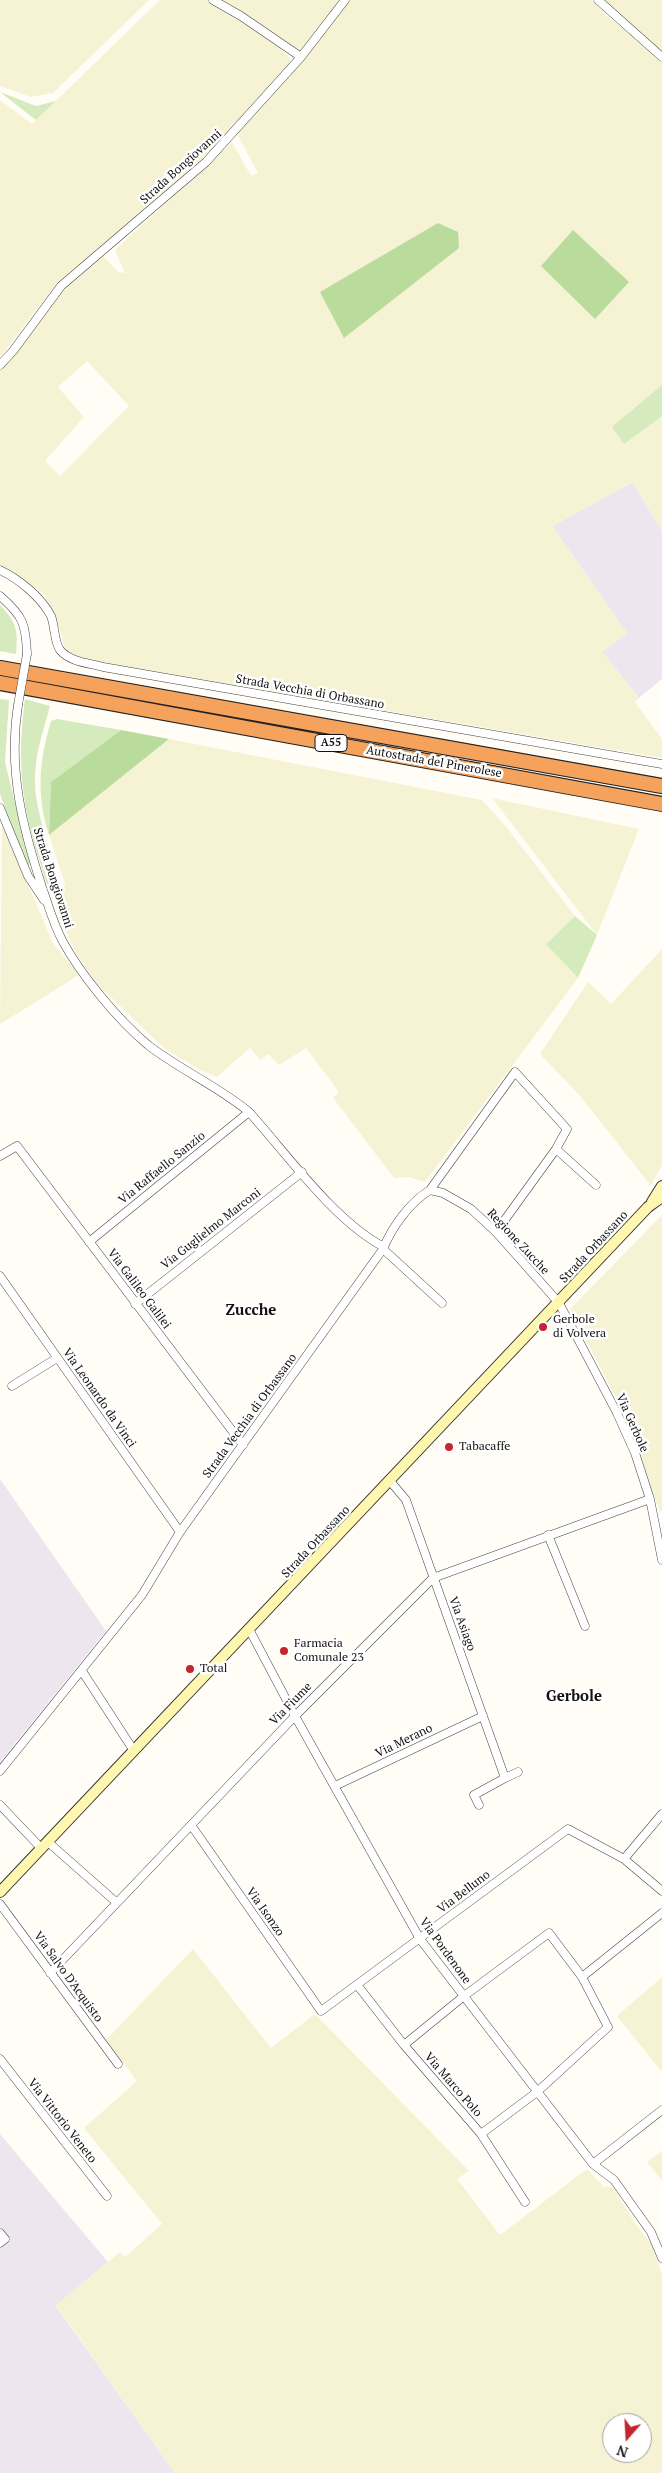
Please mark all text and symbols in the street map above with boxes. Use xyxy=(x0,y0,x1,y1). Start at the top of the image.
street label: Strada Bongiovanni xyxy=(137,127,225,207)
street label: Strada Vecchia di Orbassano xyxy=(235,672,385,712)
road number: A55 xyxy=(315,734,347,751)
street label: Autostrada del Pinerolese xyxy=(365,743,503,781)
street label: Strada Bongiovanni xyxy=(30,826,76,930)
street label: Via Raffaello Sanzio xyxy=(116,1129,208,1207)
street label: Via Guglielmo Marconi xyxy=(158,1186,264,1272)
street label: Regione Zucche xyxy=(484,1206,552,1278)
street label: Strada Orbassano xyxy=(557,1208,631,1286)
street label: Via Galileo Galilei xyxy=(104,1246,174,1332)
district label: Zucche xyxy=(226,1302,276,1320)
place label: Gerbole di Volvera xyxy=(553,1313,606,1341)
marker: Gerbole di Volvera xyxy=(537,1321,549,1333)
street label: Via Leonardo da Vinci xyxy=(59,1346,139,1450)
street label: Strada Vecchia di Orbassano xyxy=(200,1351,300,1481)
street label: Via Gerbole xyxy=(613,1392,651,1454)
place label: Tabacaffe xyxy=(459,1440,510,1454)
marker: Tabacaffe xyxy=(443,1441,455,1453)
street label: Strada Orbassano xyxy=(279,1503,353,1581)
street label: Via Asiago xyxy=(446,1595,478,1653)
place label: Farmacia Comunale 23 xyxy=(294,1637,364,1665)
marker: Farmacia Comunale 23 xyxy=(278,1645,290,1657)
place label: Total xyxy=(200,1662,227,1676)
marker: Total xyxy=(184,1663,196,1675)
street label: Via Fiume xyxy=(267,1679,315,1729)
district label: Gerbole xyxy=(546,1688,602,1706)
street label: Via Merano xyxy=(373,1721,435,1761)
street label: Via Belluno xyxy=(435,1868,493,1916)
street label: Via Isonzo xyxy=(243,1885,287,1939)
street label: Via Pordenone xyxy=(416,1915,474,1987)
street label: Via Salvo D'Acquisto xyxy=(30,1929,106,2025)
street label: Via Marco Polo xyxy=(421,2050,485,2120)
street label: Via Vittorio Veneto xyxy=(25,2076,99,2166)
north arrow xyxy=(602,2413,652,2463)
text: N xyxy=(614,2441,630,2462)

